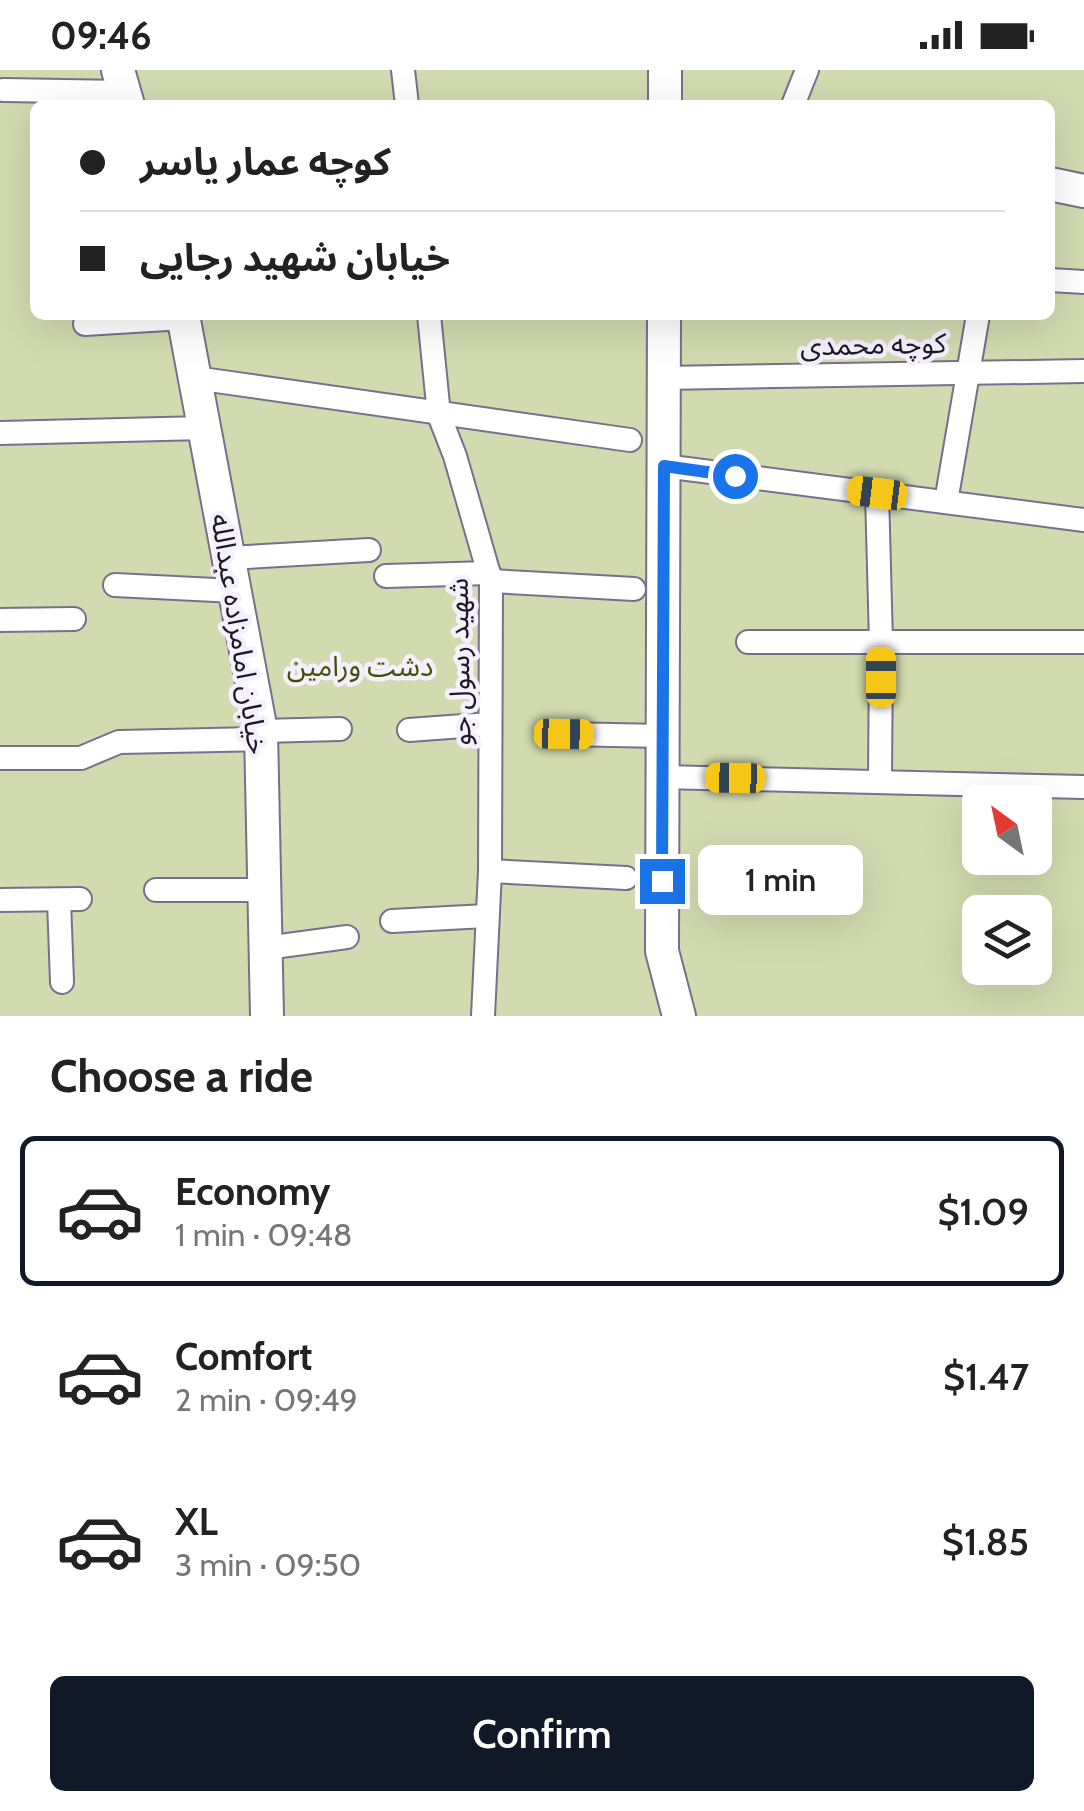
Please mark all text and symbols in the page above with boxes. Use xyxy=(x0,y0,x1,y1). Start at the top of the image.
text: 09:46 xyxy=(50,12,152,59)
text: کوچه عمار یاسر xyxy=(140,138,391,185)
text: خیابان شهید رجایی xyxy=(140,234,450,281)
street label: کوچه محمدی xyxy=(800,326,947,363)
route start xyxy=(713,454,758,499)
car xyxy=(845,474,909,512)
street label: خیابان امامزاده عبدالله xyxy=(204,511,276,757)
street label: شهید رسول جو xyxy=(441,578,477,746)
car xyxy=(866,647,896,707)
park label: دشت ورامین xyxy=(287,649,433,683)
car xyxy=(534,718,594,750)
car xyxy=(705,762,765,794)
north arrow xyxy=(962,785,1052,875)
map controls xyxy=(962,785,1052,985)
callout: 1 min xyxy=(697,846,862,916)
route end xyxy=(640,859,685,904)
text: 1 min xyxy=(745,860,816,899)
button: layers xyxy=(962,895,1052,985)
text: Choose a ride xyxy=(50,1049,313,1103)
icon: car xyxy=(55,1166,145,1256)
text: Economy xyxy=(175,1168,330,1215)
text: $1.09 xyxy=(938,1188,1029,1235)
text: 1 min · 09:48 xyxy=(175,1215,352,1254)
icon: car xyxy=(55,1331,145,1421)
text: Comfort xyxy=(175,1333,312,1380)
text: $1.47 xyxy=(943,1353,1029,1400)
text: 2 min · 09:49 xyxy=(175,1380,358,1419)
icon: car xyxy=(55,1496,145,1586)
text: XL xyxy=(175,1498,218,1545)
text: $1.85 xyxy=(942,1518,1029,1565)
text: 3 min · 09:50 xyxy=(175,1545,361,1584)
button: Confirm xyxy=(50,1676,1034,1791)

